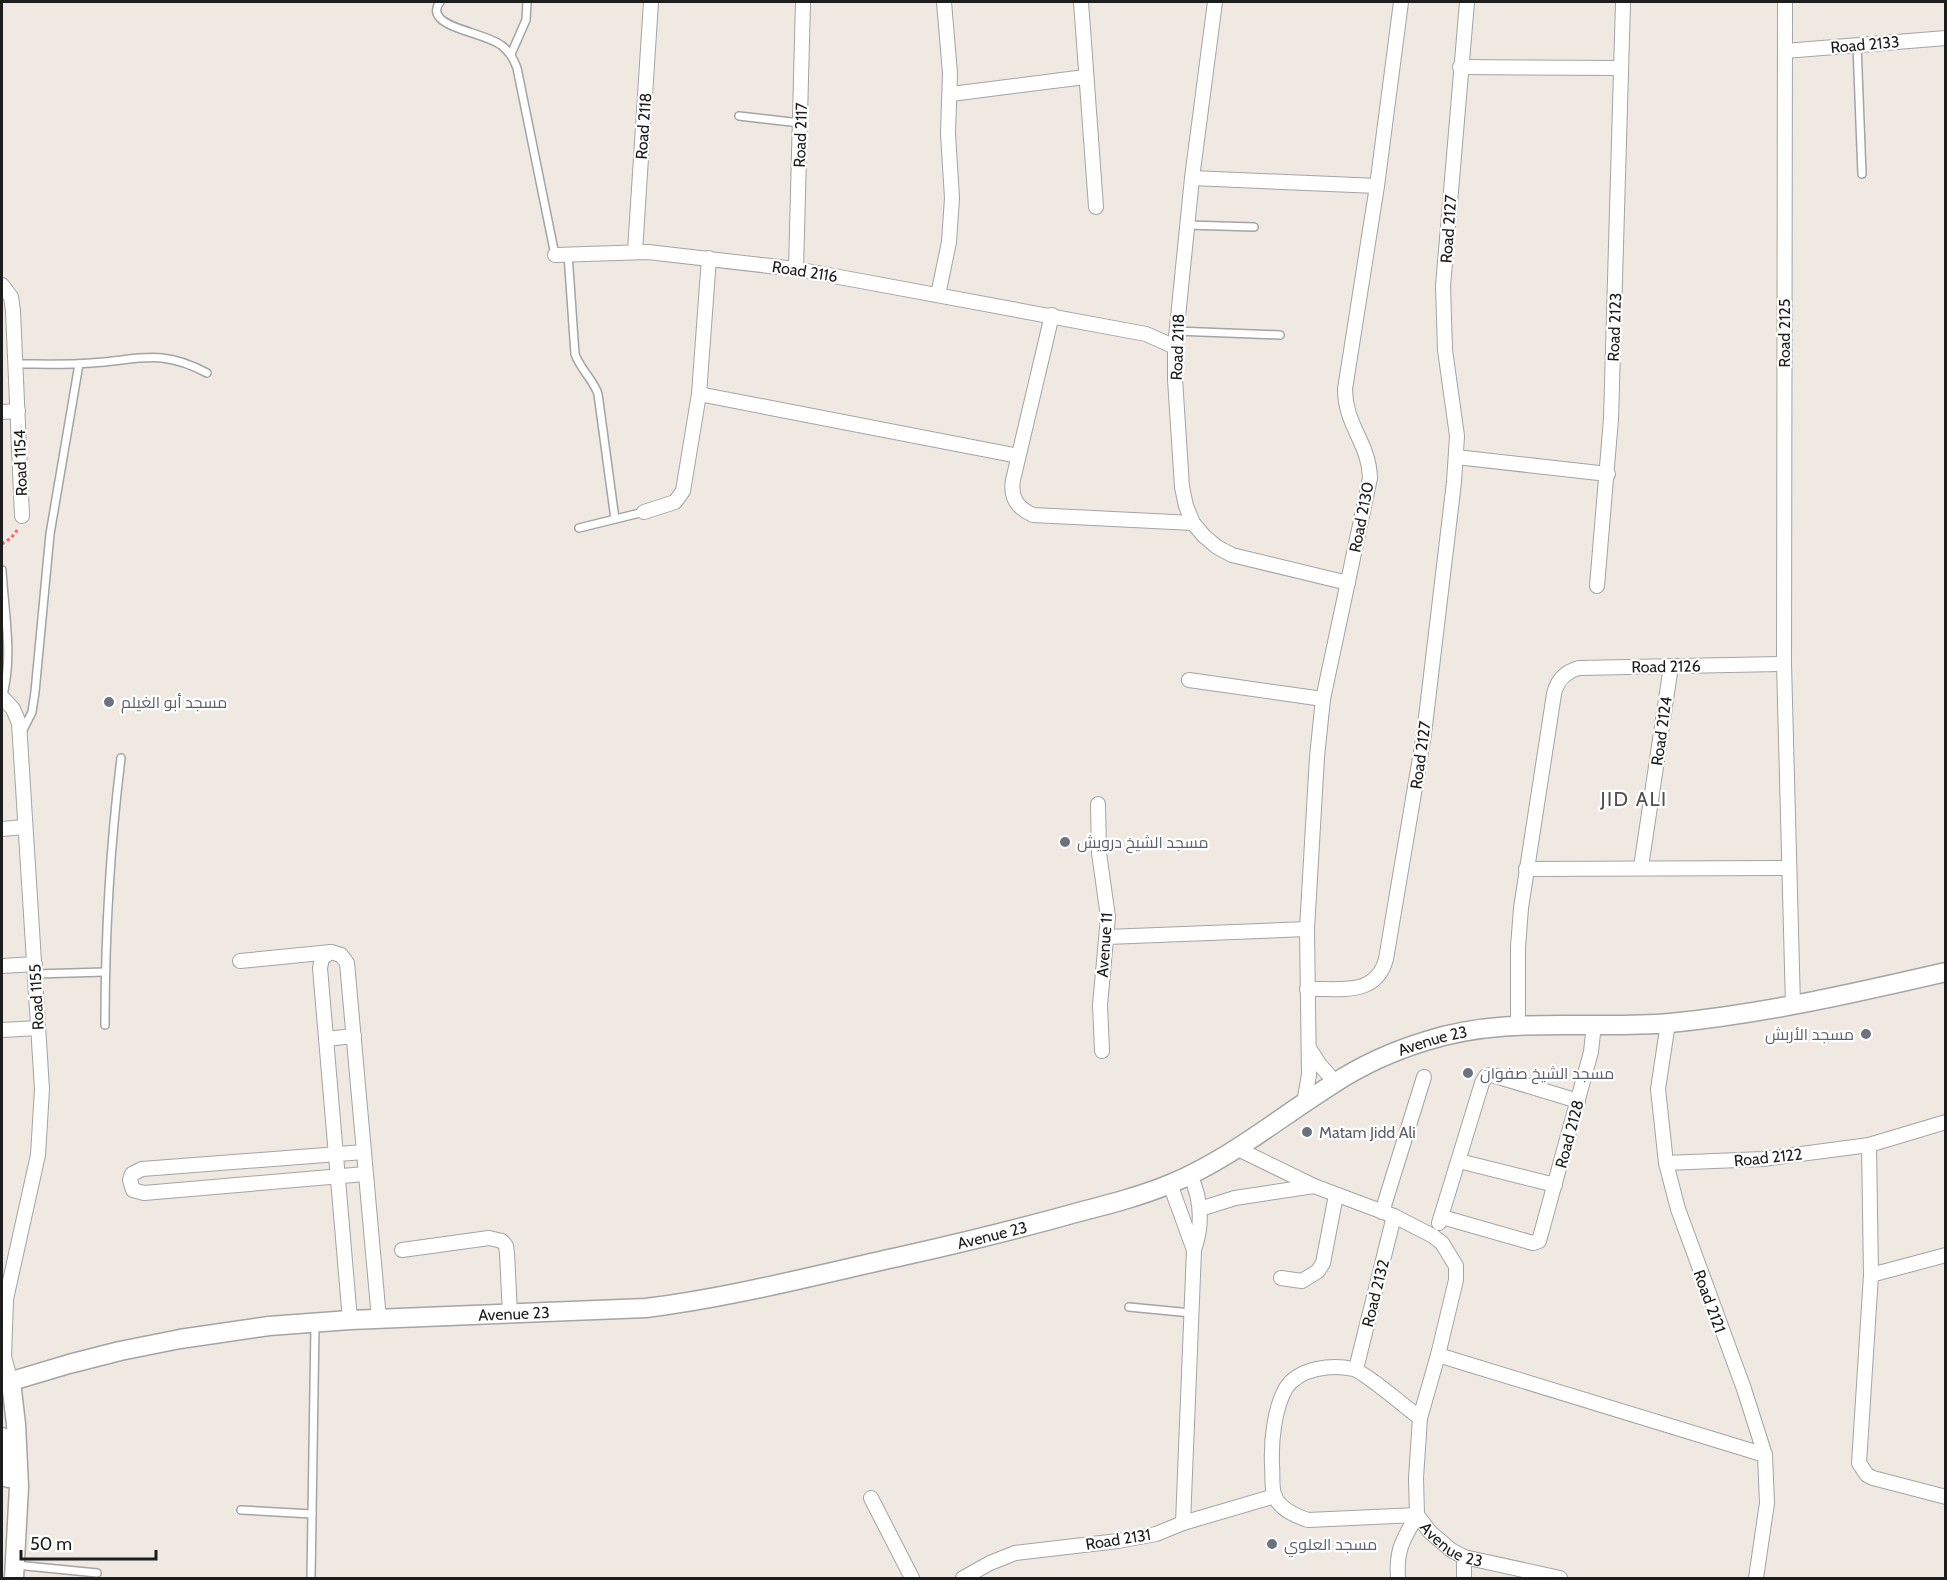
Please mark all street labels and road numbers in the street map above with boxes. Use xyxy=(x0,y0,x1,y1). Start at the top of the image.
street label: Road 2133 xyxy=(1830,32,1900,57)
street label: Road 2118 xyxy=(632,92,655,160)
street label: Road 2117 xyxy=(790,102,811,168)
street label: Road 2127 xyxy=(1437,194,1460,264)
street label: Road 2116 xyxy=(771,257,839,286)
street label: Road 2123 xyxy=(1604,292,1625,362)
street label: Road 2125 xyxy=(1775,299,1794,367)
street label: Road 2118 xyxy=(1167,313,1188,381)
street label: Road 1154 xyxy=(10,429,31,497)
street label: Road 2130 xyxy=(1345,480,1378,554)
street label: Road 2126 xyxy=(1631,656,1701,677)
street label: Road 2124 xyxy=(1647,695,1676,767)
street label: Road 2127 xyxy=(1406,720,1435,790)
street label: Avenue 11 xyxy=(1093,912,1116,978)
street label: Road 1155 xyxy=(25,963,48,1030)
street label: Avenue 23 xyxy=(1395,1022,1469,1060)
street label: Road 2128 xyxy=(1551,1098,1588,1170)
street label: Road 2122 xyxy=(1733,1144,1803,1171)
street label: Avenue 23 xyxy=(955,1217,1029,1253)
street label: Road 2132 xyxy=(1358,1257,1393,1329)
street label: Road 2121 xyxy=(1689,1267,1730,1335)
street label: Avenue 23 xyxy=(478,1303,550,1325)
street label: Avenue 23 xyxy=(1416,1519,1484,1571)
street label: Road 2131 xyxy=(1084,1525,1152,1554)

